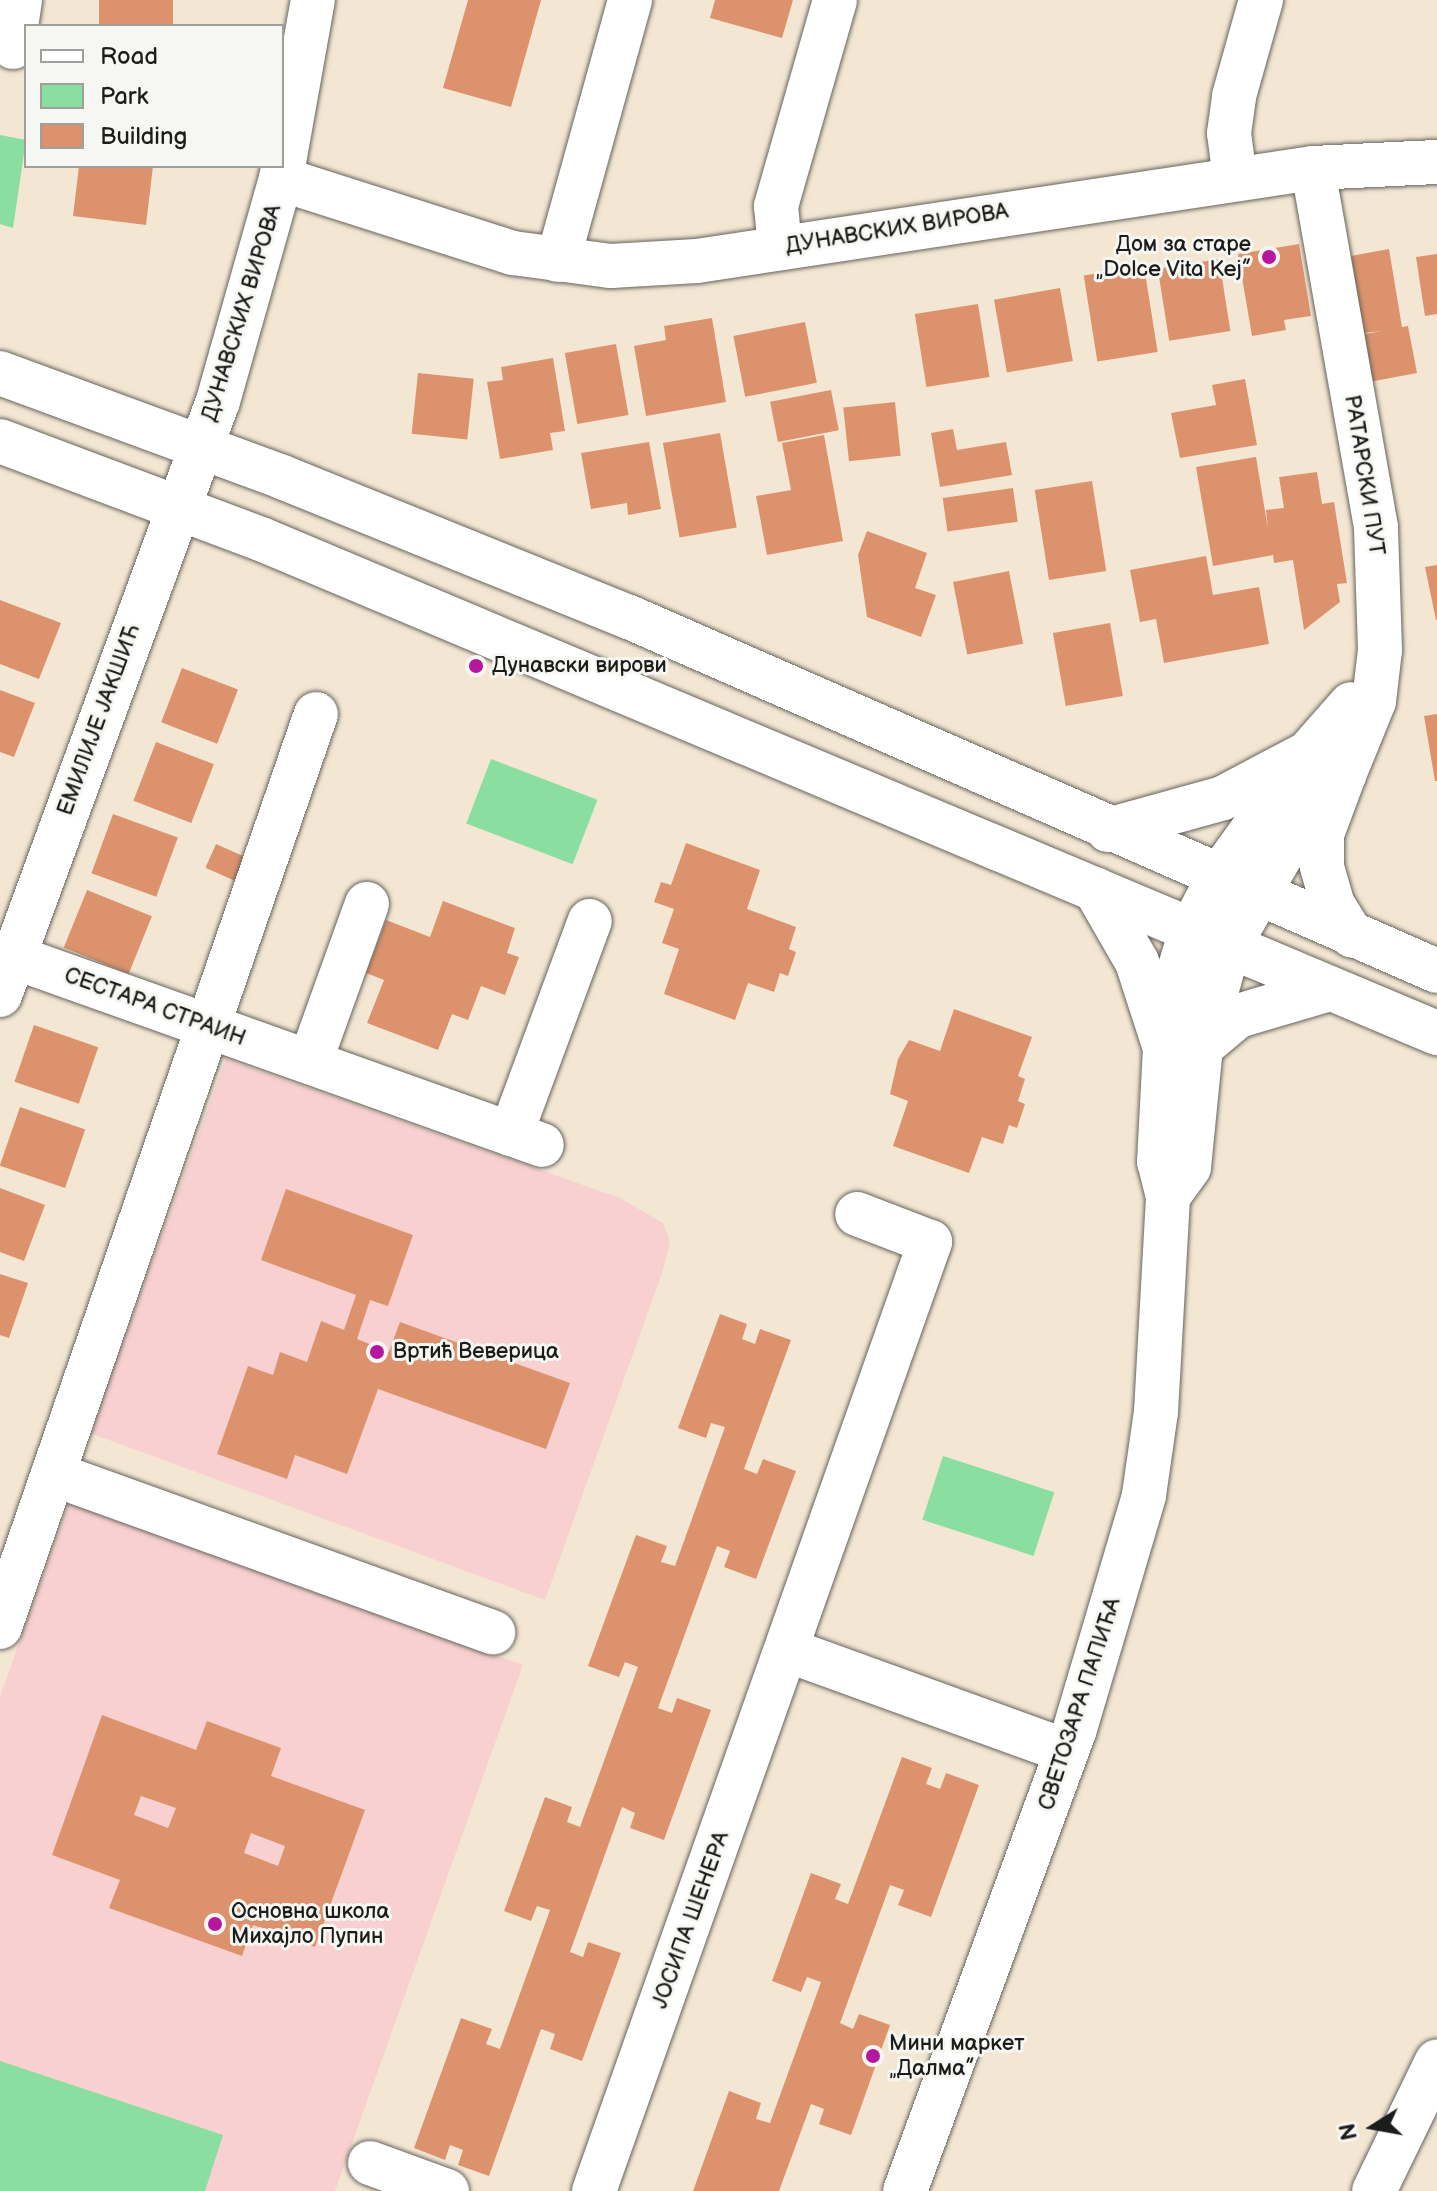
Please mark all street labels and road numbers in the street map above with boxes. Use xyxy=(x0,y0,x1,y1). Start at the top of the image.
street label: ДУНАВСКИХ ВИРОВА xyxy=(784,198,1010,260)
street label: ДУНАВСКИХ ВИРОВА xyxy=(196,201,288,425)
street label: РАТАРСКИ ПУТ xyxy=(1338,393,1390,557)
street label: ЕМИЛИЈЕ ЈАКШИЋ xyxy=(52,621,146,819)
street label: СЕСТАРА СТРАИН xyxy=(61,962,249,1052)
street label: СВЕТОЗАРА ПАПИЋА xyxy=(1033,1594,1127,1814)
street label: ЈОСИПА ШЕНЕРА xyxy=(647,1828,735,2012)

